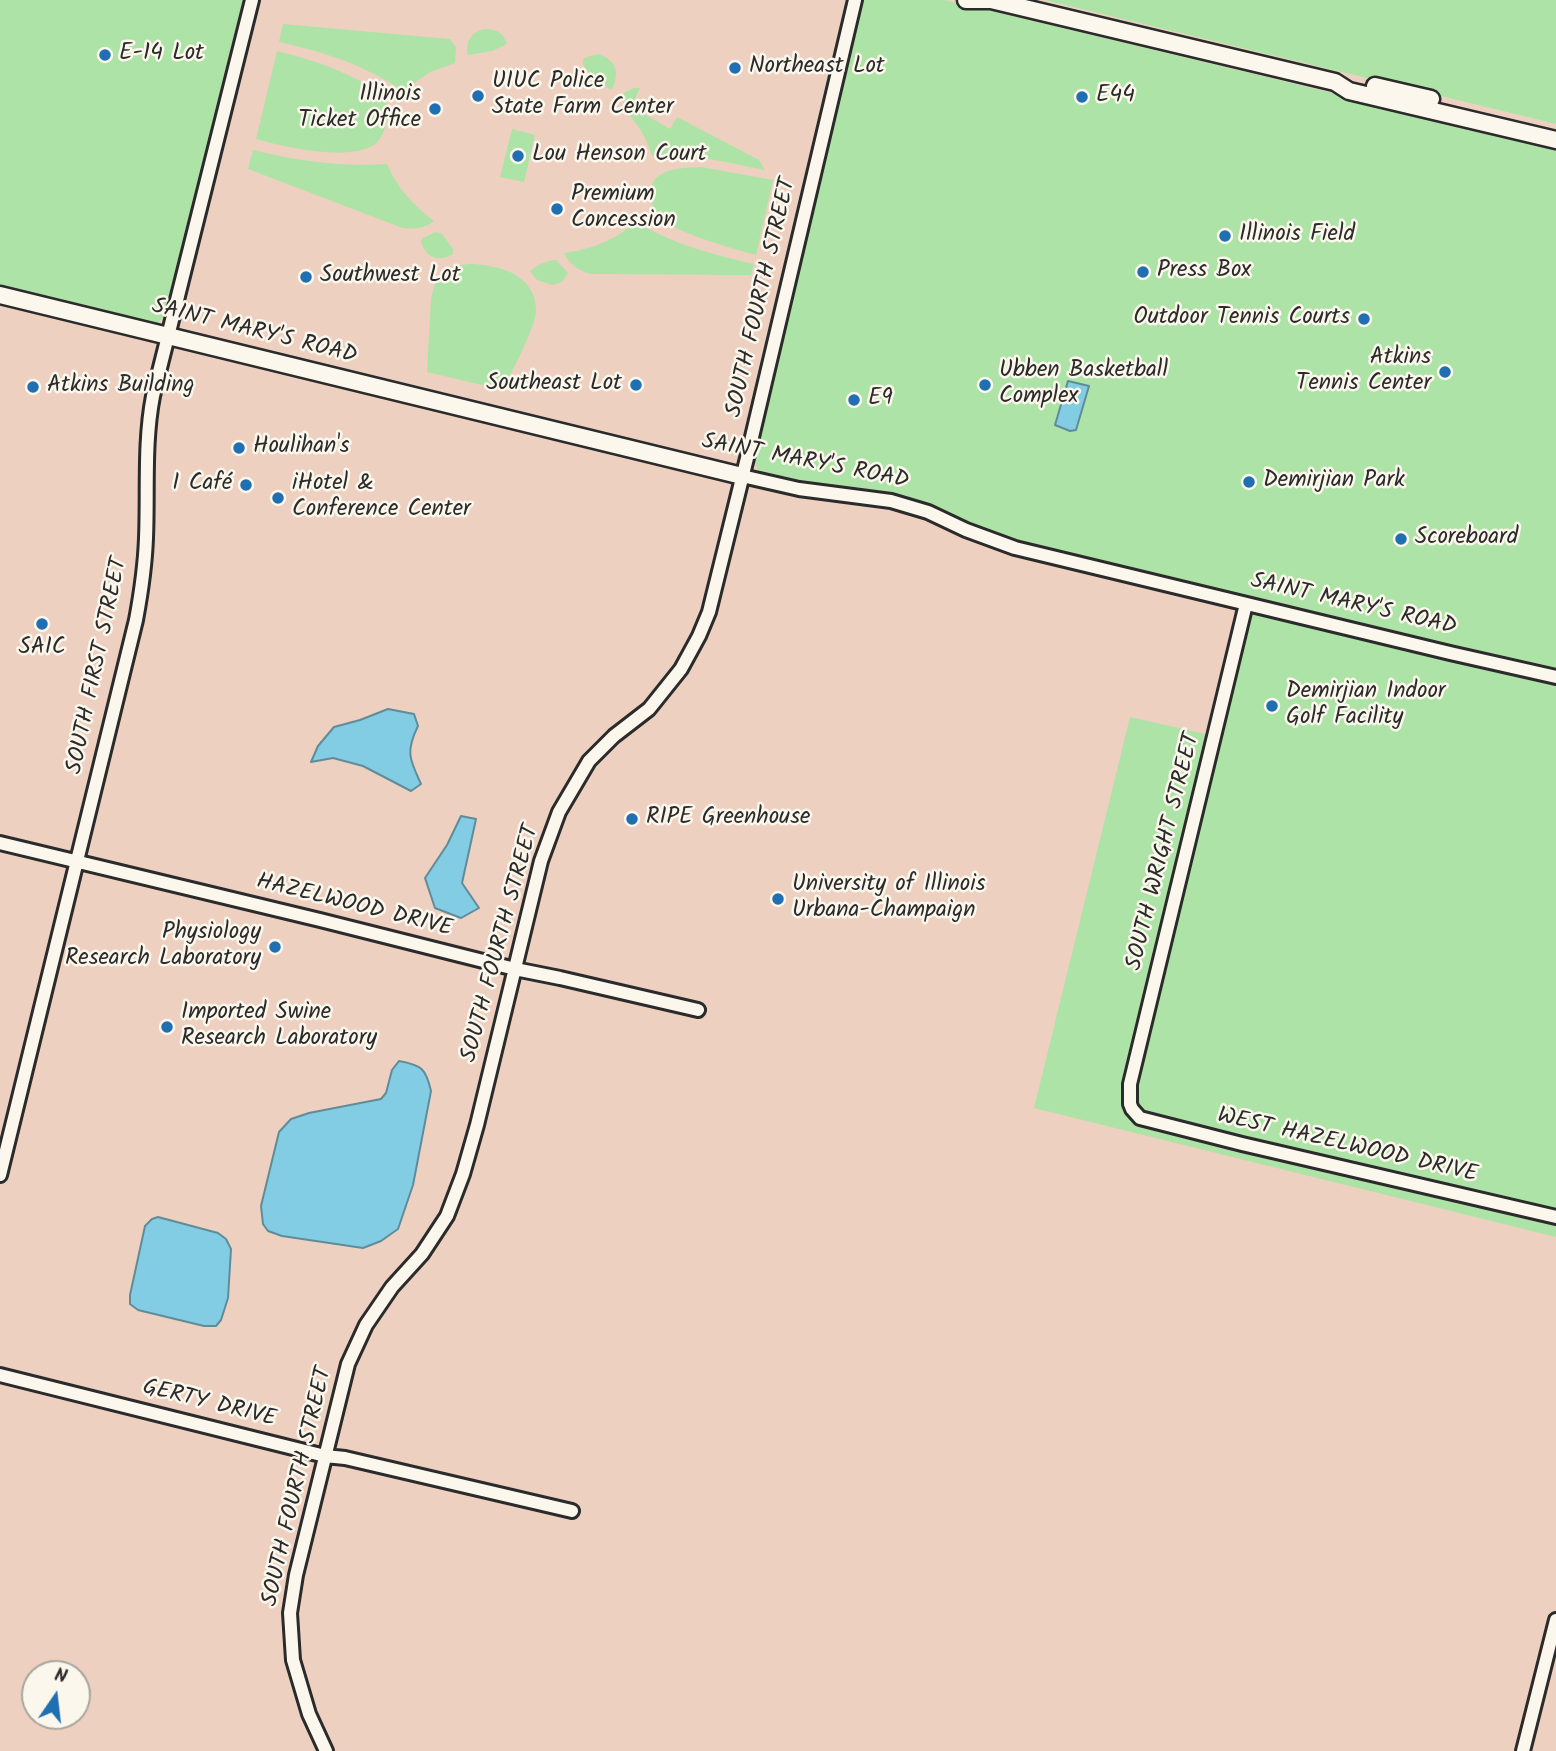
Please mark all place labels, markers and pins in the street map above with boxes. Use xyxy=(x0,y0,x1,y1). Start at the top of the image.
place label: E-14 Lot xyxy=(119,41,204,69)
marker: E-14 Lot xyxy=(97,47,113,63)
place label: Northeast Lot xyxy=(749,54,885,82)
marker: Northeast Lot xyxy=(727,60,743,76)
place label: UIUC Police State Farm Center xyxy=(492,69,674,123)
place label: Illinois Ticket Office xyxy=(298,82,421,136)
place label: E44 xyxy=(1096,83,1135,111)
marker: UIUC Police State Farm Center xyxy=(470,88,486,104)
marker: E44 xyxy=(1074,89,1090,105)
marker: Illinois Ticket Office xyxy=(427,101,443,117)
place label: Lou Henson Court xyxy=(532,142,707,170)
marker: Lou Henson Court xyxy=(510,148,526,164)
place label: Premium Concession xyxy=(571,182,676,236)
marker: Premium Concession xyxy=(549,201,565,217)
place label: Illinois Field xyxy=(1239,222,1355,250)
marker: Illinois Field xyxy=(1217,228,1233,244)
place label: Press Box xyxy=(1157,258,1251,286)
place label: Southwest Lot xyxy=(320,263,461,291)
marker: Press Box xyxy=(1135,264,1151,280)
marker: Southwest Lot xyxy=(298,269,314,285)
place label: Outdoor Tennis Courts xyxy=(1134,305,1350,333)
marker: Outdoor Tennis Courts xyxy=(1356,311,1372,327)
place label: Atkins Tennis Center xyxy=(1296,345,1431,399)
place label: Ubben Basketball Complex xyxy=(999,358,1168,412)
marker: Atkins Tennis Center xyxy=(1437,364,1453,380)
place label: Southeast Lot xyxy=(486,371,622,399)
place label: Atkins Building xyxy=(47,373,194,401)
marker: Southeast Lot xyxy=(628,377,644,393)
marker: Ubben Basketball Complex xyxy=(977,377,993,393)
marker: Atkins Building xyxy=(25,379,41,395)
place label: E9 xyxy=(868,386,893,414)
marker: E9 xyxy=(846,392,862,408)
place label: Houlihan's xyxy=(253,434,350,462)
marker: Houlihan's xyxy=(231,440,247,456)
place label: Demirjian Park xyxy=(1263,468,1405,496)
place label: I Café xyxy=(172,471,232,499)
place label: iHotel & Conference Center xyxy=(292,471,471,525)
marker: Demirjian Park xyxy=(1241,474,1257,490)
marker: I Café xyxy=(238,477,254,493)
marker: iHotel & Conference Center xyxy=(270,490,286,506)
place label: Scoreboard xyxy=(1415,525,1518,553)
marker: Scoreboard xyxy=(1393,531,1409,547)
marker: SAIC xyxy=(34,616,50,632)
place label: SAIC xyxy=(18,635,66,663)
place label: Demirjian Indoor Golf Facility xyxy=(1286,679,1445,733)
marker: Demirjian Indoor Golf Facility xyxy=(1264,698,1280,714)
place label: RIPE Greenhouse xyxy=(646,805,810,833)
marker: RIPE Greenhouse xyxy=(624,811,640,827)
place label: University of Illinois Urbana-Champaign xyxy=(792,872,985,926)
marker: University of Illinois Urbana-Champaign xyxy=(770,891,786,907)
place label: Physiology Research Laboratory xyxy=(65,920,261,974)
marker: Physiology Research Laboratory xyxy=(267,939,283,955)
place label: Imported Swine Research Laboratory xyxy=(181,1000,377,1054)
marker: Imported Swine Research Laboratory xyxy=(159,1019,175,1035)

